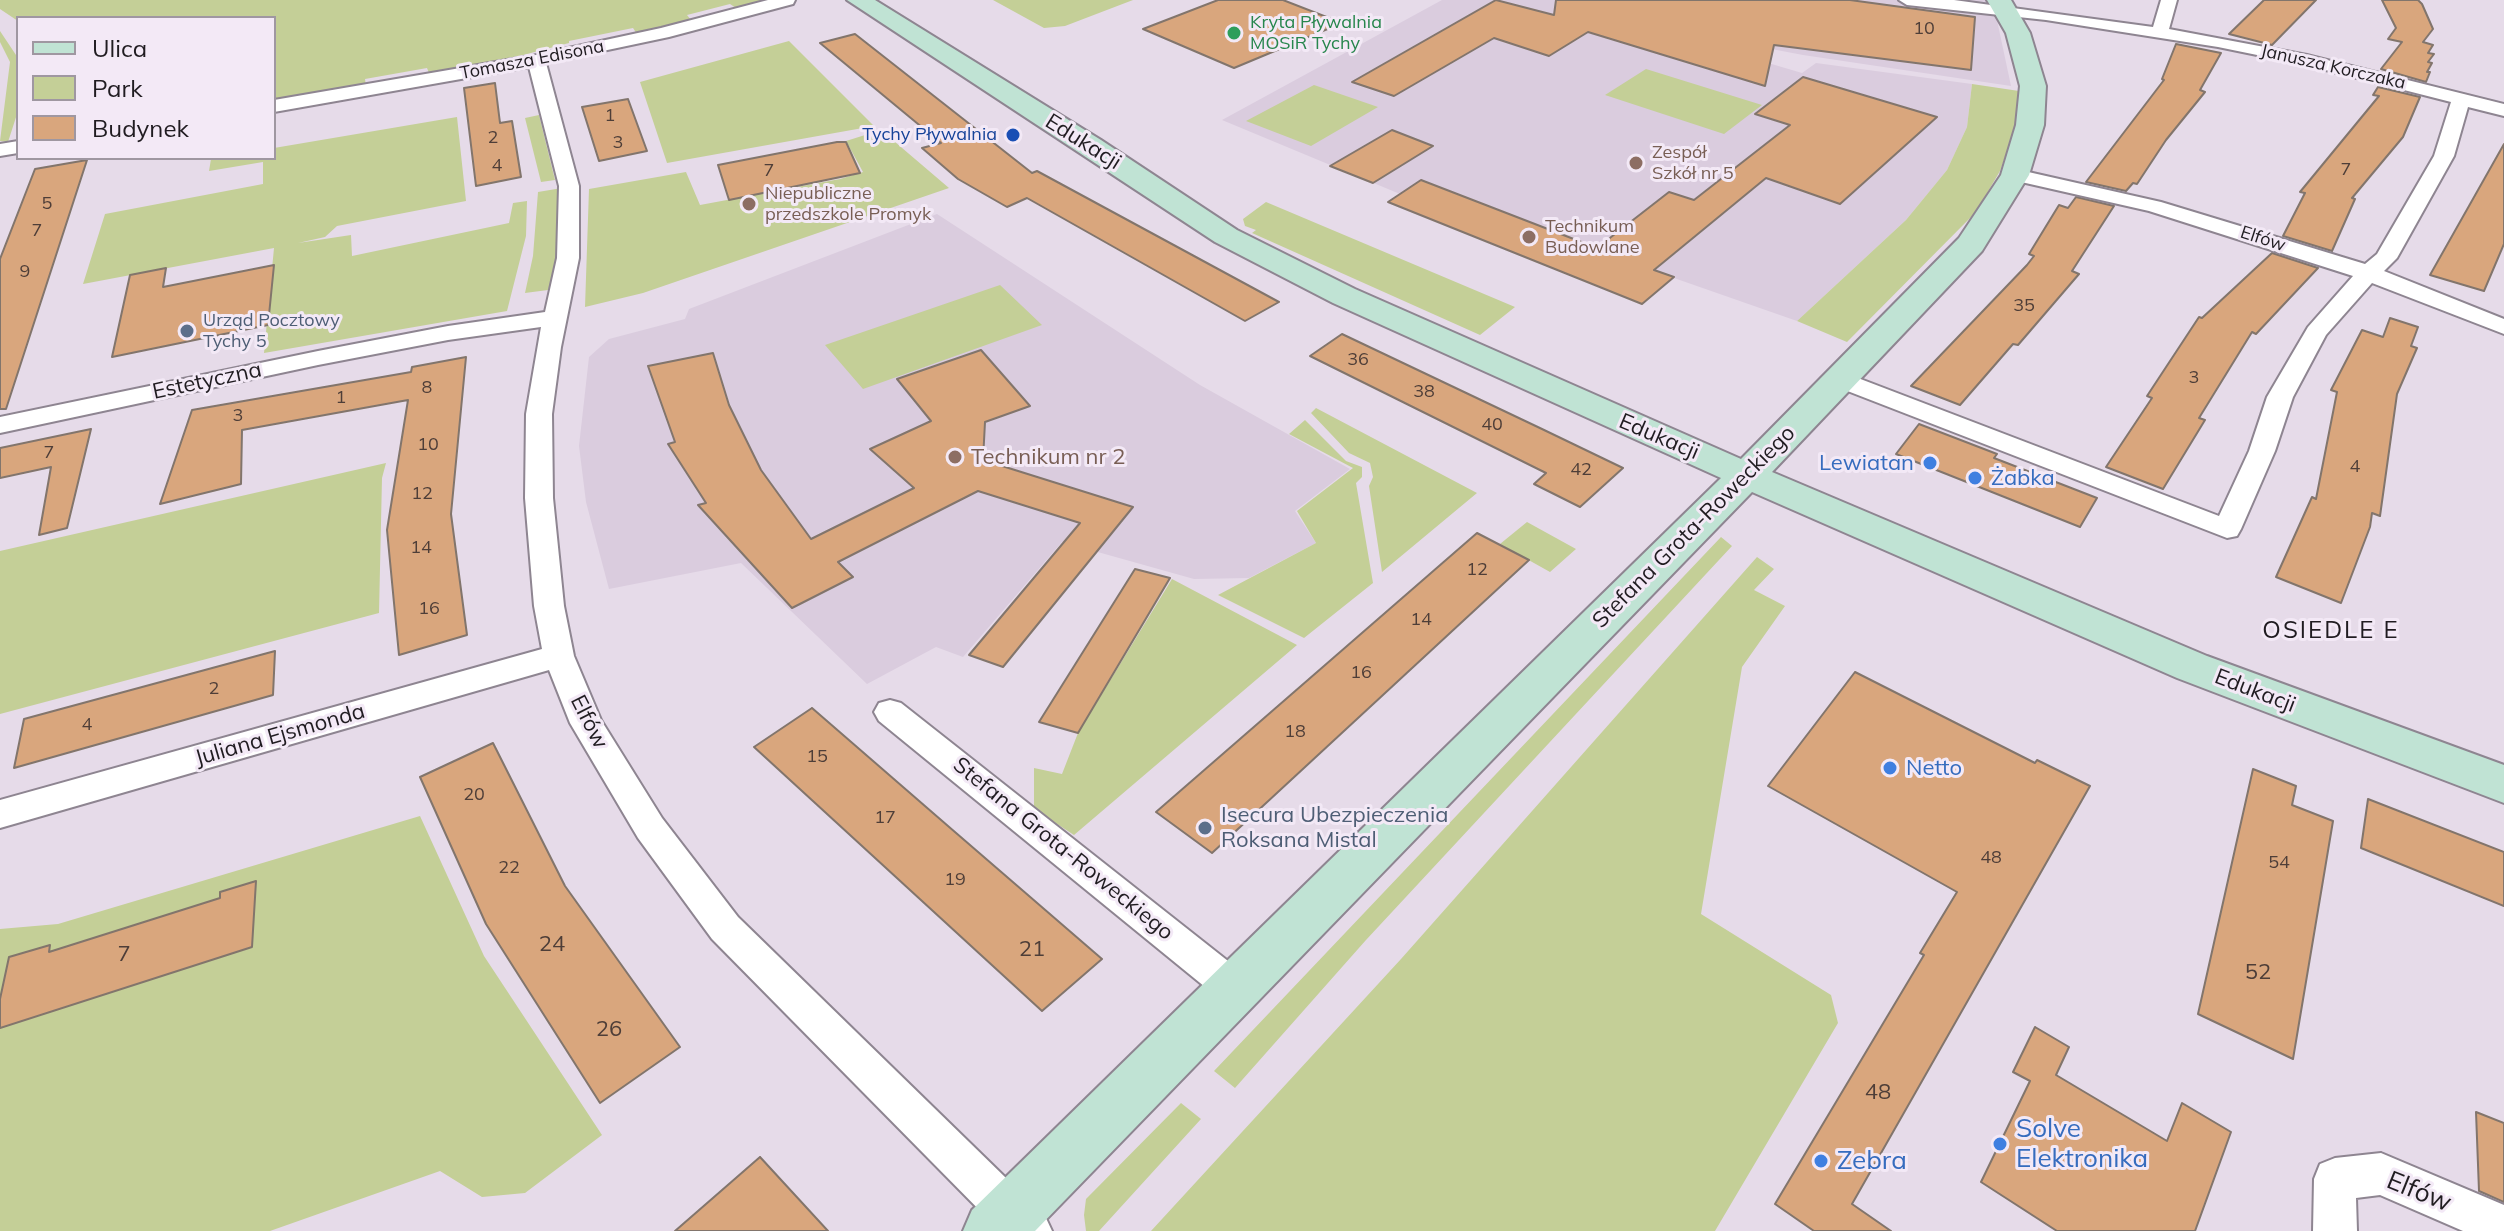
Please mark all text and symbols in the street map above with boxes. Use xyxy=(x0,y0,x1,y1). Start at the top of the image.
place label: Kryta Pływalnia MOSiR Tychy xyxy=(1250,12,1382,54)
legend xyxy=(16,16,276,160)
house number: 10 xyxy=(1913,18,1935,40)
marker: Kryta Pływalnia MOSiR Tychy xyxy=(1225,24,1243,42)
text: Ulica xyxy=(92,33,147,63)
street label: Tomasza Edisona xyxy=(458,35,606,85)
street label: Janusza Korczaka xyxy=(2258,40,2408,94)
text: Park xyxy=(92,73,143,103)
house number: 1 xyxy=(605,105,615,127)
street label: Edukacji xyxy=(1040,108,1126,176)
text: Budynek xyxy=(92,113,189,143)
place label: Tychy Pływalnia xyxy=(862,124,997,146)
marker: Tychy Pływalnia xyxy=(1004,126,1022,144)
house number: 2 xyxy=(488,127,498,149)
house number: 3 xyxy=(613,132,623,154)
place label: Zespół Szkół nr 5 xyxy=(1652,142,1733,184)
marker: Zespół Szkół nr 5 xyxy=(1627,154,1645,172)
house number: 4 xyxy=(492,155,502,177)
house number: 7 xyxy=(2341,159,2351,181)
house number: 7 xyxy=(764,160,774,182)
place label: Niepubliczne przedszkole Promyk xyxy=(765,183,931,226)
house number: 5 xyxy=(42,193,52,215)
marker: Niepubliczne przedszkole Promyk xyxy=(740,195,758,213)
place label: Technikum Budowlane xyxy=(1545,216,1640,258)
house number: 7 xyxy=(32,220,42,242)
street label: Elfów xyxy=(2238,222,2288,256)
marker: Technikum Budowlane xyxy=(1520,228,1538,246)
house number: 9 xyxy=(20,261,30,283)
house number: 35 xyxy=(2013,295,2035,317)
place label: Urząd Pocztowy Tychy 5 xyxy=(203,310,340,352)
marker: Urząd Pocztowy Tychy 5 xyxy=(178,322,196,340)
house number: 36 xyxy=(1347,349,1369,371)
street label: Estetyczna xyxy=(150,357,264,405)
house number: 3 xyxy=(2189,367,2199,389)
house number: 8 xyxy=(422,377,432,399)
house number: 38 xyxy=(1413,381,1435,403)
house number: 1 xyxy=(336,387,346,409)
house number: 3 xyxy=(233,405,243,427)
street label: Edukacji xyxy=(1615,408,1703,466)
house number: 40 xyxy=(1481,414,1503,436)
street label: Stefana Grota-Roweckiego xyxy=(1587,420,1801,634)
house number: 10 xyxy=(417,434,439,456)
house number: 7 xyxy=(44,442,54,464)
place label: Technikum nr 2 xyxy=(971,444,1125,470)
marker: Technikum nr 2 xyxy=(946,448,964,466)
place label: Lewiatan xyxy=(1819,450,1914,476)
marker: Lewiatan xyxy=(1921,454,1939,472)
house number: 4 xyxy=(2350,456,2360,478)
house number: 42 xyxy=(1570,459,1592,481)
place label: Żabka xyxy=(1991,465,2055,491)
marker: Żabka xyxy=(1966,469,1984,487)
house number: 12 xyxy=(411,483,433,505)
house number: 14 xyxy=(410,537,432,559)
house number: 12 xyxy=(1466,559,1488,581)
house number: 16 xyxy=(418,598,440,620)
house number: 14 xyxy=(1410,609,1432,631)
district label: OSIEDLE E xyxy=(2262,617,2400,645)
house number: 16 xyxy=(1350,662,1372,684)
street label: Edukacji xyxy=(2211,664,2299,718)
house number: 2 xyxy=(209,678,219,700)
street label: Elfów xyxy=(564,691,614,753)
street label: Juliana Ejsmonda xyxy=(192,698,368,772)
house number: 4 xyxy=(82,714,92,736)
house number: 18 xyxy=(1284,721,1306,743)
house number: 15 xyxy=(806,746,828,768)
street label: Stefana Grota-Roweckiego xyxy=(948,752,1178,946)
place label: Netto xyxy=(1906,755,1962,781)
marker: Netto xyxy=(1881,759,1899,777)
house number: 20 xyxy=(463,784,485,806)
place label: Isecura Ubezpieczenia Roksana Mistal xyxy=(1221,802,1448,854)
house number: 17 xyxy=(874,807,896,829)
marker: Isecura Ubezpieczenia Roksana Mistal xyxy=(1196,819,1214,837)
house number: 48 xyxy=(1980,847,2002,869)
house number: 54 xyxy=(2268,852,2290,874)
house number: 22 xyxy=(498,857,520,879)
house number: 19 xyxy=(944,869,966,891)
house number: 24 xyxy=(539,931,565,957)
house number: 21 xyxy=(1019,936,1045,962)
house number: 7 xyxy=(117,941,131,967)
house number: 52 xyxy=(2245,959,2271,985)
house number: 26 xyxy=(596,1016,622,1042)
house number: 48 xyxy=(1865,1079,1891,1105)
place label: Solve Elektronika xyxy=(2016,1113,2148,1174)
marker: Solve Elektronika xyxy=(1991,1135,2009,1153)
place label: Zebra xyxy=(1837,1145,1907,1177)
marker: Zebra xyxy=(1812,1152,1830,1170)
street label: Elfów xyxy=(2382,1165,2456,1219)

